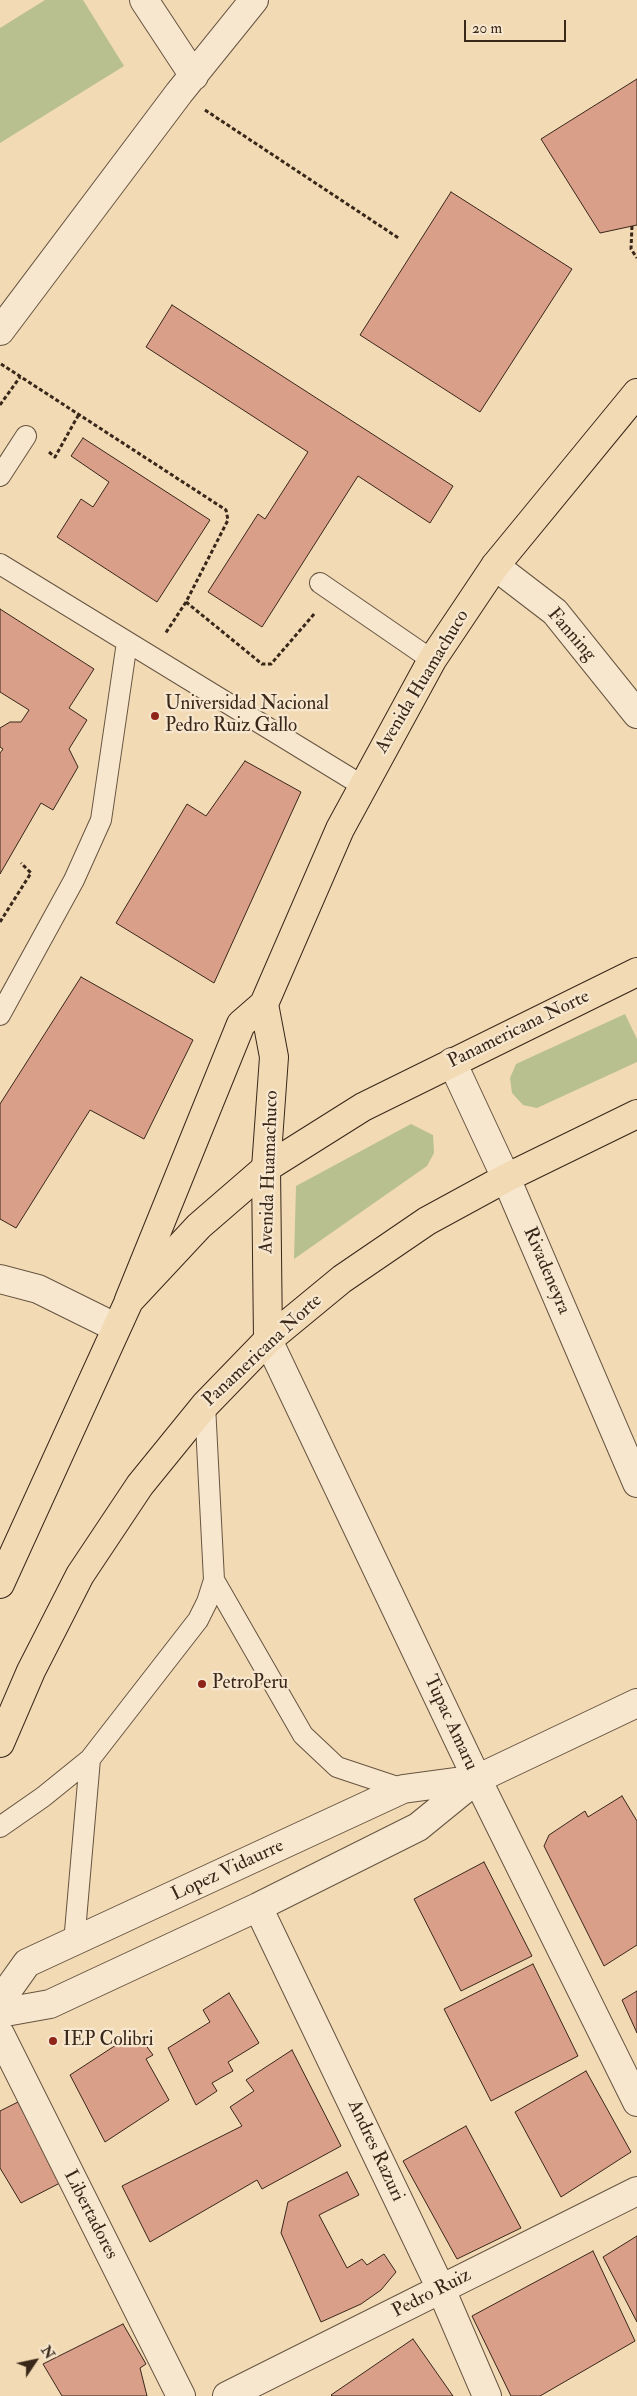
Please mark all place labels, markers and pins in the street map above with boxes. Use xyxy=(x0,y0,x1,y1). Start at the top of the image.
place label: Universidad Nacional Pedro Ruiz Gallo xyxy=(165,694,329,738)
marker: Universidad Nacional Pedro Ruiz Gallo xyxy=(149,710,161,722)
place label: PetroPeru xyxy=(212,1673,288,1695)
marker: PetroPeru xyxy=(196,1678,208,1690)
place label: IEP Colibri xyxy=(63,2030,154,2052)
marker: IEP Colibri xyxy=(47,2035,59,2047)

